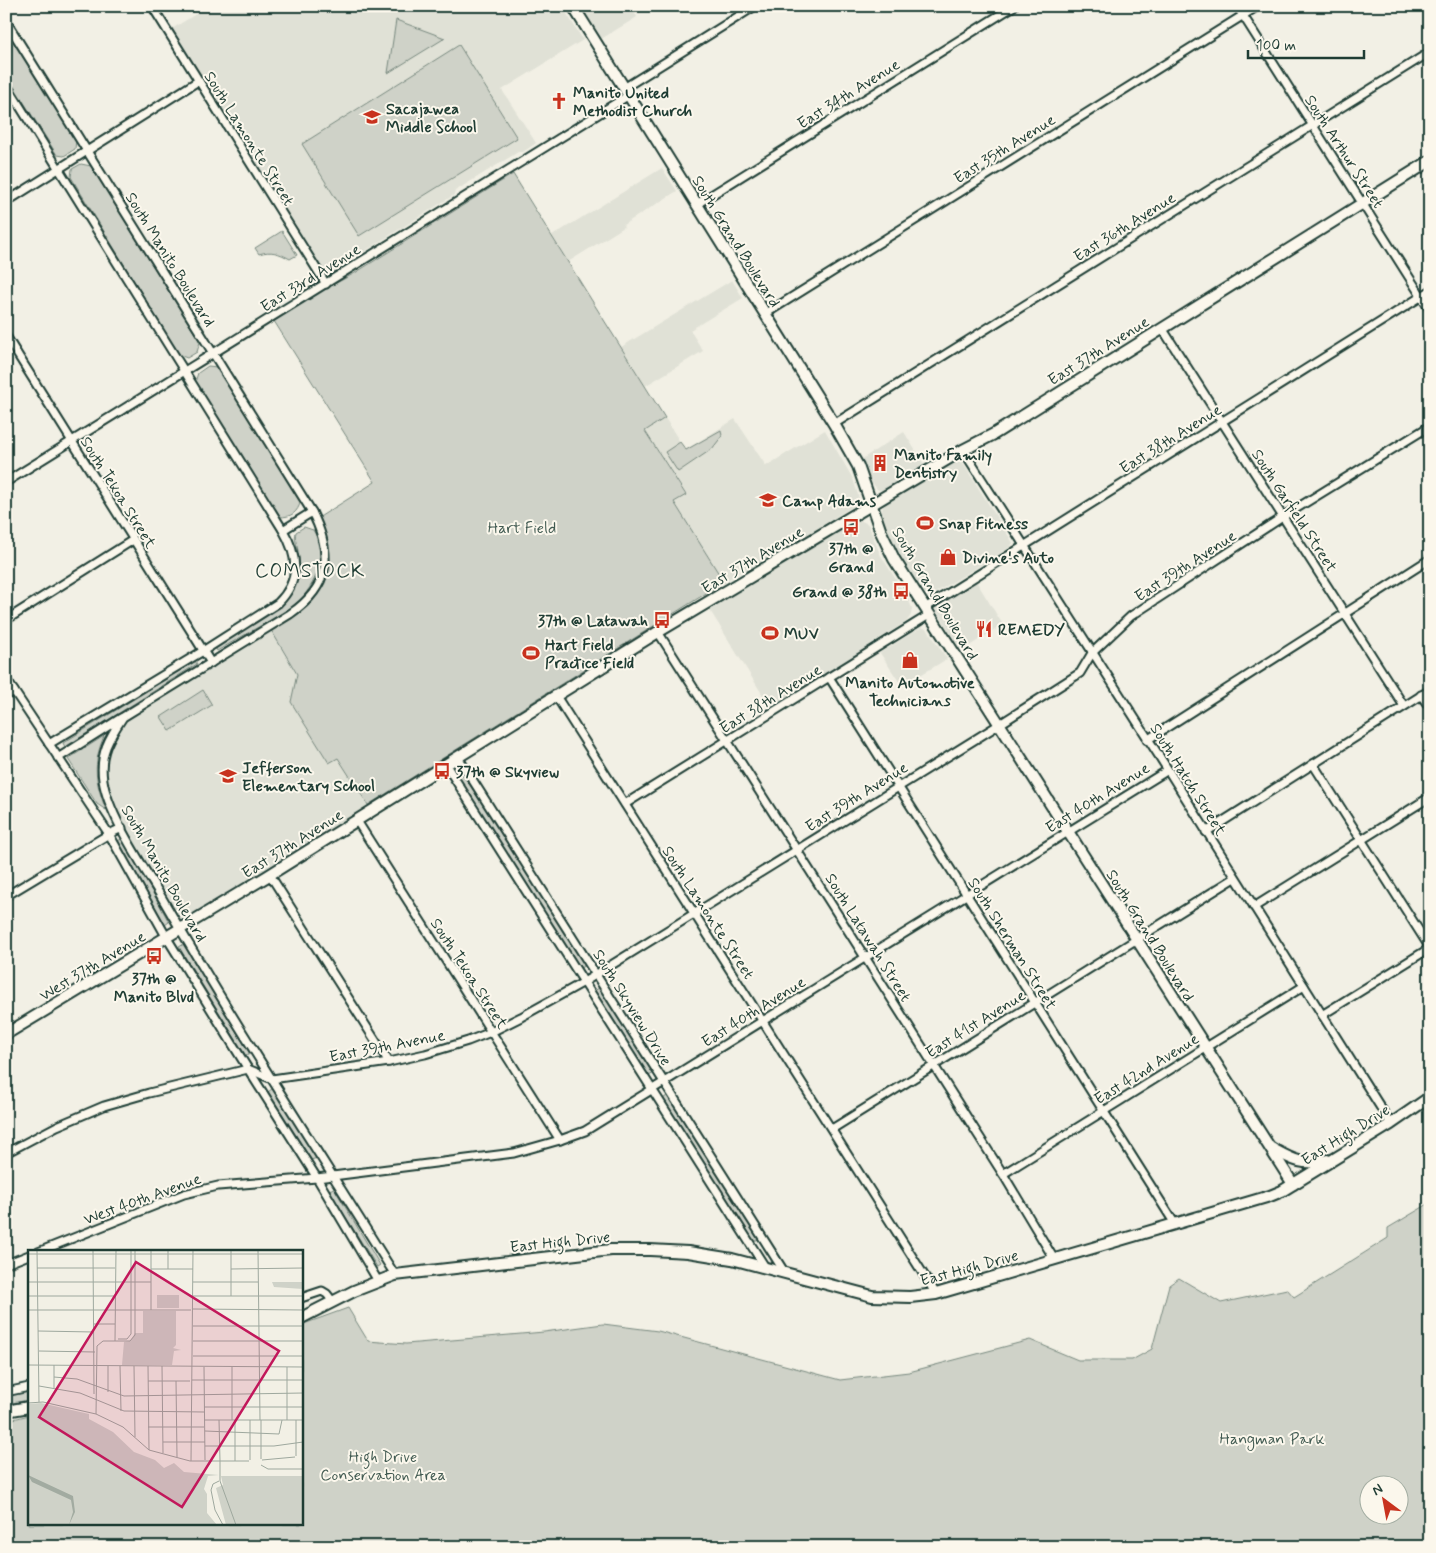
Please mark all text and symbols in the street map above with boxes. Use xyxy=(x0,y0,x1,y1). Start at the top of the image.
scale bar xyxy=(1248,28,1365,60)
text: 100 m xyxy=(1256,36,1296,56)
street label: East 34th Avenue xyxy=(793,54,904,134)
street label: South Lamonte Street xyxy=(199,68,299,210)
place label: Manito United Methodist Church xyxy=(573,83,693,122)
church icon: Manito United Methodist Church xyxy=(549,91,569,111)
street label: South Arthur Street xyxy=(1299,91,1388,213)
place label: Sacajawea Middle School xyxy=(386,99,477,138)
school or university icon: Sacajawea Middle School xyxy=(362,107,382,127)
street label: East 35th Avenue xyxy=(950,110,1060,189)
street label: South Grand Boulevard xyxy=(687,172,785,312)
street label: East 36th Avenue xyxy=(1070,187,1180,267)
street label: South Manito Boulevard xyxy=(120,189,220,331)
street label: East 33rd Avenue xyxy=(257,239,365,318)
street label: East 37th Avenue xyxy=(1044,312,1154,391)
street label: East 38th Avenue xyxy=(1116,399,1226,479)
street label: South Tekoa Street xyxy=(75,433,161,553)
place label: Manito Family Dentistry xyxy=(894,445,993,484)
street label: South Garfield Street xyxy=(1246,445,1342,577)
building icon: Manito Family Dentistry xyxy=(870,453,890,473)
school or university icon: Camp Adams xyxy=(758,490,778,510)
place label: Camp Adams xyxy=(782,491,877,512)
sports icon: Snap Fitness xyxy=(915,513,935,533)
place label: Snap Fitness xyxy=(939,514,1028,535)
bus stop icon: 37th @ Grand xyxy=(841,517,861,537)
park label: Hart Field xyxy=(488,518,556,539)
street label: East 37th Avenue xyxy=(698,521,808,599)
street label: South Grand Boulevard xyxy=(887,523,983,664)
street label: East 39th Avenue xyxy=(1131,525,1241,607)
place label: 37th @ Grand xyxy=(828,539,874,578)
shop icon: Divine's Auto xyxy=(938,547,958,567)
place label: Divine's Auto xyxy=(962,548,1054,569)
district label: COMSTOCK xyxy=(255,559,365,584)
bus stop icon: Grand @ 38th xyxy=(891,581,911,601)
place label: Grand @ 38th xyxy=(792,582,887,603)
bus stop icon: 37th @ Latawah xyxy=(652,610,672,630)
place label: 37th @ Latawah xyxy=(538,611,648,632)
restaurant icon: REMEDY xyxy=(974,619,994,639)
place label: REMEDY xyxy=(998,620,1066,641)
sports icon: MUV xyxy=(760,623,780,643)
place label: MUV xyxy=(784,624,819,645)
place label: Hart Field Practice Field xyxy=(545,635,634,674)
sports icon: Hart Field Practice Field xyxy=(521,643,541,663)
shop icon: Manito Automotive Technicians xyxy=(900,650,920,670)
street label: East 38th Avenue xyxy=(716,659,826,739)
place label: Manito Automotive Technicians xyxy=(845,673,975,712)
street label: South Hatch Street xyxy=(1145,720,1231,841)
street label: East 39th Avenue xyxy=(802,757,912,837)
place label: Jefferson Elementary School xyxy=(242,758,375,797)
street label: East 40th Avenue xyxy=(1042,758,1154,839)
bus stop icon: 37th @ Skyview xyxy=(432,761,452,781)
place label: 37th @ Skyview xyxy=(456,762,560,783)
school or university icon: Jefferson Elementary School xyxy=(218,766,238,786)
street label: South Manito Boulevard xyxy=(116,801,212,946)
street label: East 37th Avenue xyxy=(238,805,348,884)
street label: South Lamonte Street xyxy=(657,842,759,984)
street label: South Grand Boulevard xyxy=(1101,866,1199,1006)
street label: South Latawah Street xyxy=(820,870,916,1006)
street label: South Sherman Street xyxy=(963,874,1061,1014)
street label: South Tekoa Street xyxy=(425,914,513,1034)
street label: West 37th Avenue xyxy=(36,926,150,1006)
street label: South Skyview Drive xyxy=(587,945,676,1070)
bus stop icon: 37th @ Manito Blvd xyxy=(144,946,164,966)
place label: 37th @ Manito Blvd xyxy=(114,969,194,1008)
street label: East 40th Avenue xyxy=(698,972,810,1053)
street label: East 41st Avenue xyxy=(922,985,1030,1063)
street label: East 39th Avenue xyxy=(328,1025,447,1068)
street label: East 42nd Avenue xyxy=(1090,1029,1203,1110)
street label: East High Drive xyxy=(1297,1100,1395,1172)
street label: West 40th Avenue xyxy=(81,1168,204,1230)
street label: East High Drive xyxy=(509,1227,612,1259)
street label: East High Drive xyxy=(918,1245,1021,1293)
inset map xyxy=(28,1250,302,1526)
park label: Hangman Park xyxy=(1219,1429,1325,1451)
park label: High Drive Conservation Area xyxy=(320,1447,446,1486)
north arrow xyxy=(1358,1476,1408,1526)
text: N xyxy=(1369,1480,1386,1500)

